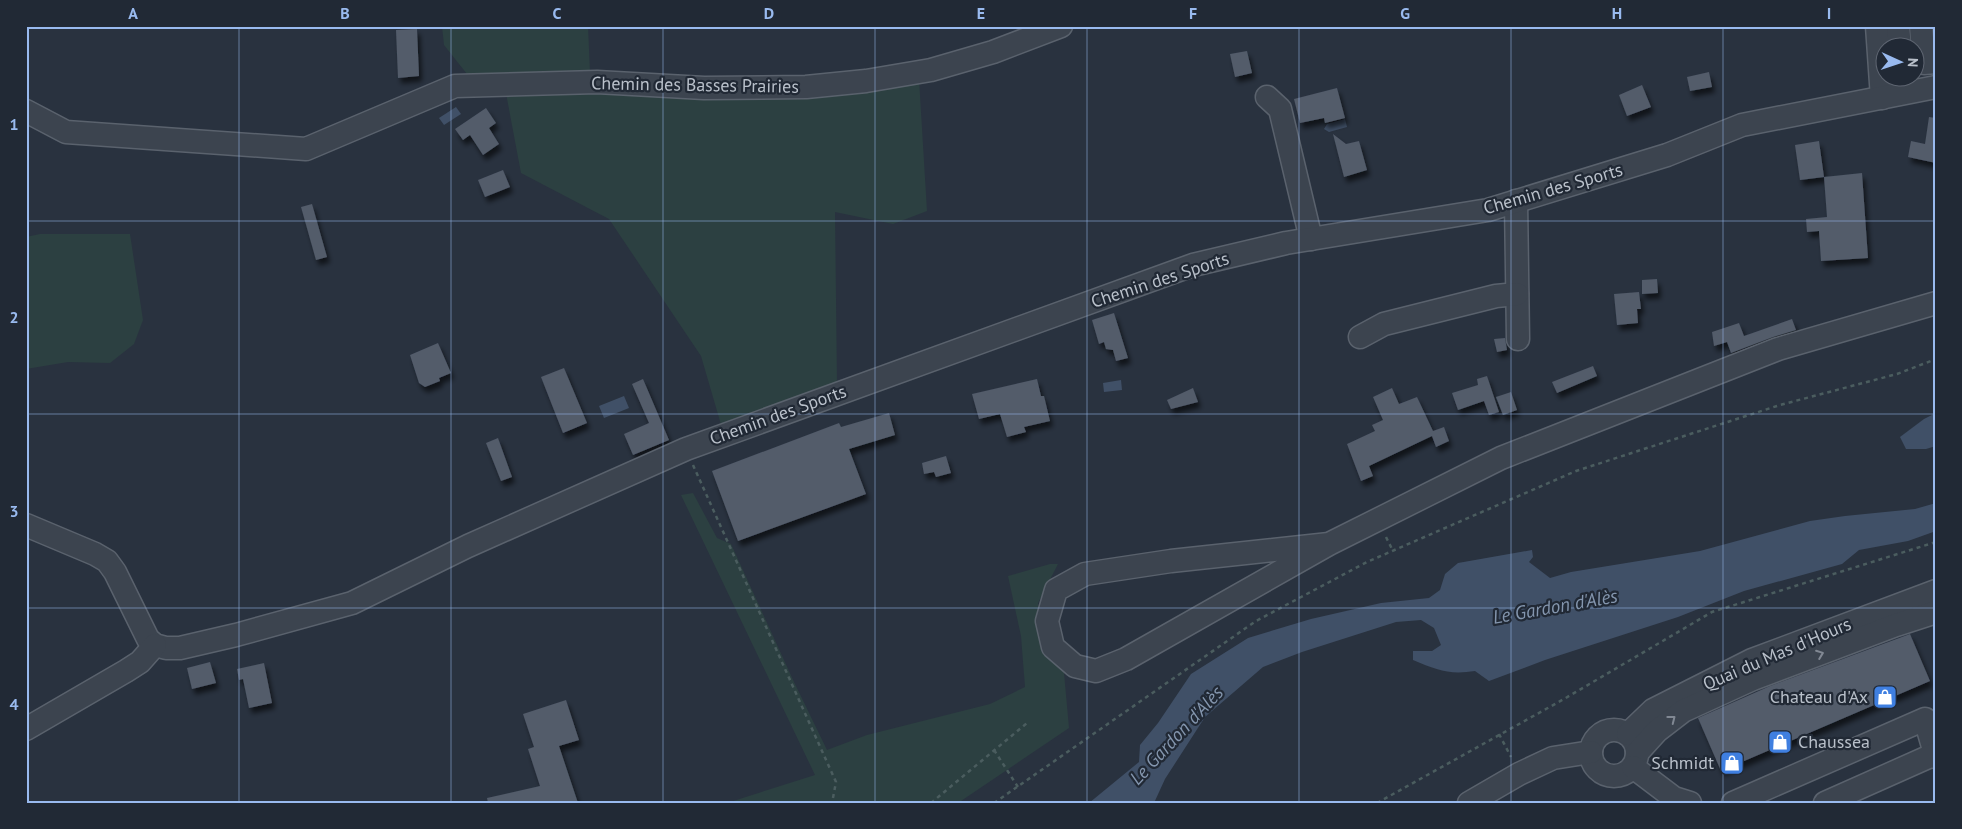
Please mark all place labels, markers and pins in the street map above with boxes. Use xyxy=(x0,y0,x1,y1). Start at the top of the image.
shop icon: Chateau d'Ax xyxy=(1872,684,1898,710)
place label: Chateau d'Ax xyxy=(1770,685,1868,708)
shop icon: Chaussea xyxy=(1767,729,1793,755)
place label: Chaussea xyxy=(1798,730,1870,753)
shop icon: Schmidt xyxy=(1719,750,1745,776)
place label: Schmidt xyxy=(1651,751,1714,774)

